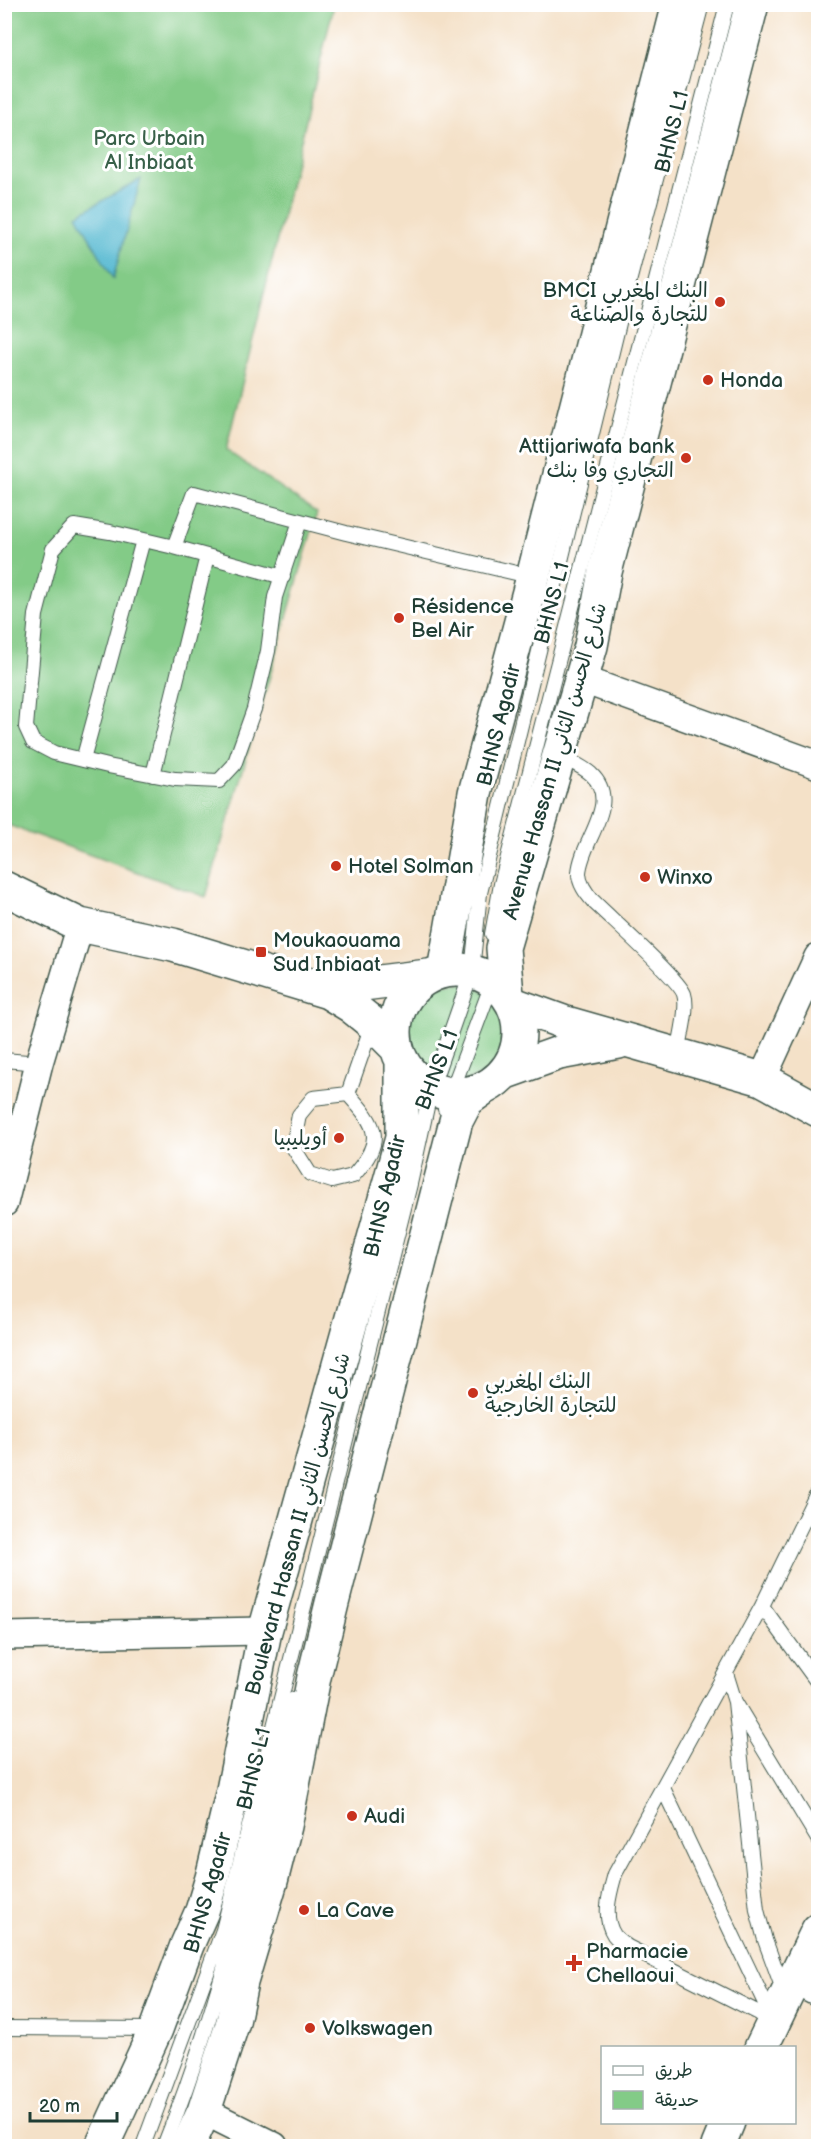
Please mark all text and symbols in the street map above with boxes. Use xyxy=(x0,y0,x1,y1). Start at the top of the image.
street label: BHNS L1 xyxy=(650,88,694,176)
park label: Parc Urbain Al Inbiaat xyxy=(93,126,205,175)
place label: BMCI البنك المغربي للتجارة والصناعة xyxy=(542,278,708,327)
marker: BMCI البنك المغربي للتجارة والصناعة xyxy=(713,295,727,309)
place label: Honda xyxy=(720,368,783,393)
marker: Honda xyxy=(701,373,715,387)
place label: Attijariwafa bank التجاري وفا بنك xyxy=(519,434,675,485)
marker: Attijariwafa bank التجاري وفا بنك xyxy=(679,451,693,465)
street label: BHNS L1 xyxy=(529,559,575,647)
place label: Résidence Bel Air xyxy=(411,594,514,643)
street label: Avenue Hassan II شارع الحسن الثاني xyxy=(498,600,618,924)
marker: Résidence Bel Air xyxy=(392,611,406,625)
street label: BHNS Agadir xyxy=(472,661,526,789)
place label: Hotel Solman xyxy=(348,854,474,879)
marker: Hotel Solman xyxy=(329,859,343,873)
place label: Winxo xyxy=(657,865,713,890)
marker: Winxo xyxy=(638,870,652,884)
place label: Moukaouama Sud Inbiaat xyxy=(273,928,401,977)
marker: Moukaouama Sud Inbiaat xyxy=(254,945,268,959)
street label: BHNS L1 xyxy=(410,1026,464,1114)
place label: أويليبيا xyxy=(273,1126,327,1151)
marker: أويليبيا xyxy=(332,1131,346,1145)
street label: BHNS Agadir xyxy=(359,1132,411,1260)
street label: Boulevard Hassan II شارع الحسن الثاني xyxy=(240,1350,362,1700)
place label: البنك المغربي للتجارة الخارجية xyxy=(485,1369,617,1418)
marker: البنك المغربي للتجارة الخارجية xyxy=(466,1386,480,1400)
street label: BHNS L1 xyxy=(232,1725,276,1813)
place label: Audi xyxy=(364,1804,405,1829)
marker: Audi xyxy=(345,1809,359,1823)
street label: BHNS Agadir xyxy=(179,1829,237,1956)
place label: La Cave xyxy=(316,1898,394,1923)
marker: La Cave xyxy=(297,1903,311,1917)
place label: Pharmacie Chellaoui xyxy=(586,1939,688,1988)
marker: Pharmacie Chellaoui xyxy=(567,1956,581,1970)
place label: Volkswagen xyxy=(322,2016,433,2041)
marker: Volkswagen xyxy=(303,2021,317,2035)
legend xyxy=(601,2046,796,2124)
text: طريق xyxy=(655,2060,693,2081)
scale bar xyxy=(30,2085,117,2123)
text: حديقة xyxy=(655,2090,699,2111)
text: 20 m xyxy=(39,2096,80,2117)

